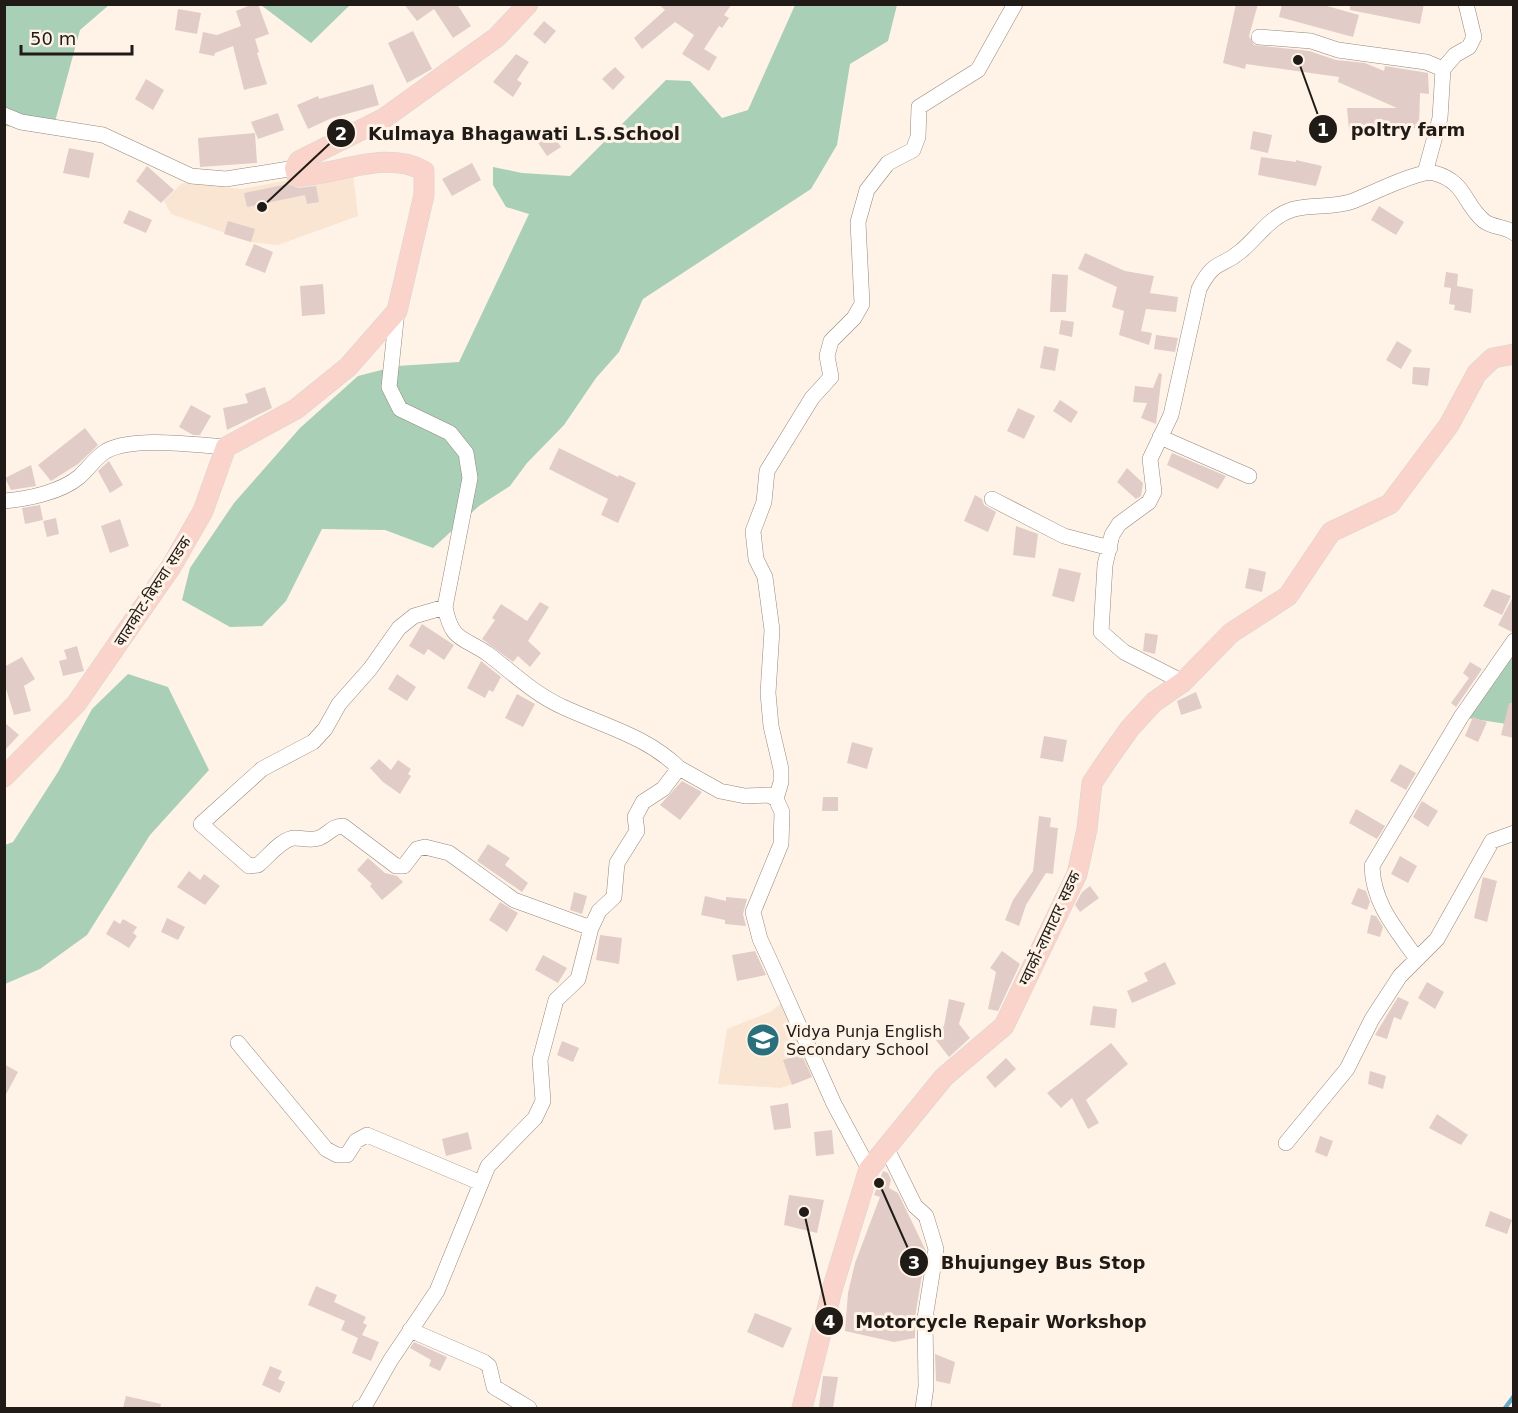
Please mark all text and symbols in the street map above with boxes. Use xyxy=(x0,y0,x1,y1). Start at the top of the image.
scale bar xyxy=(21,18,132,56)
text: 50 m xyxy=(30,28,76,49)
callout: poltry farm xyxy=(1308,111,1477,147)
callout: Kulmaya Bhagawati L.S.School xyxy=(326,115,692,151)
text: 1 xyxy=(1317,119,1329,140)
text: poltry farm xyxy=(1351,119,1465,140)
text: 2 xyxy=(335,123,347,144)
text: Kulmaya Bhagawati L.S.School xyxy=(368,123,680,144)
street label: बालकोट-बिरुवा सडक xyxy=(110,532,195,650)
street label: ग्वार्को-लामाटार सडक xyxy=(1015,867,1085,988)
school or university icon: Vidya Punja English Secondary School xyxy=(745,1022,781,1058)
place label: Vidya Punja English Secondary School xyxy=(786,1022,942,1059)
callout: Bhujungey Bus Stop xyxy=(899,1244,1158,1280)
text: 3 xyxy=(908,1252,920,1273)
text: Bhujungey Bus Stop xyxy=(941,1252,1145,1273)
callout: Motorcycle Repair Workshop xyxy=(814,1303,1159,1339)
text: 4 xyxy=(823,1311,835,1332)
text: Motorcycle Repair Workshop xyxy=(855,1311,1147,1332)

